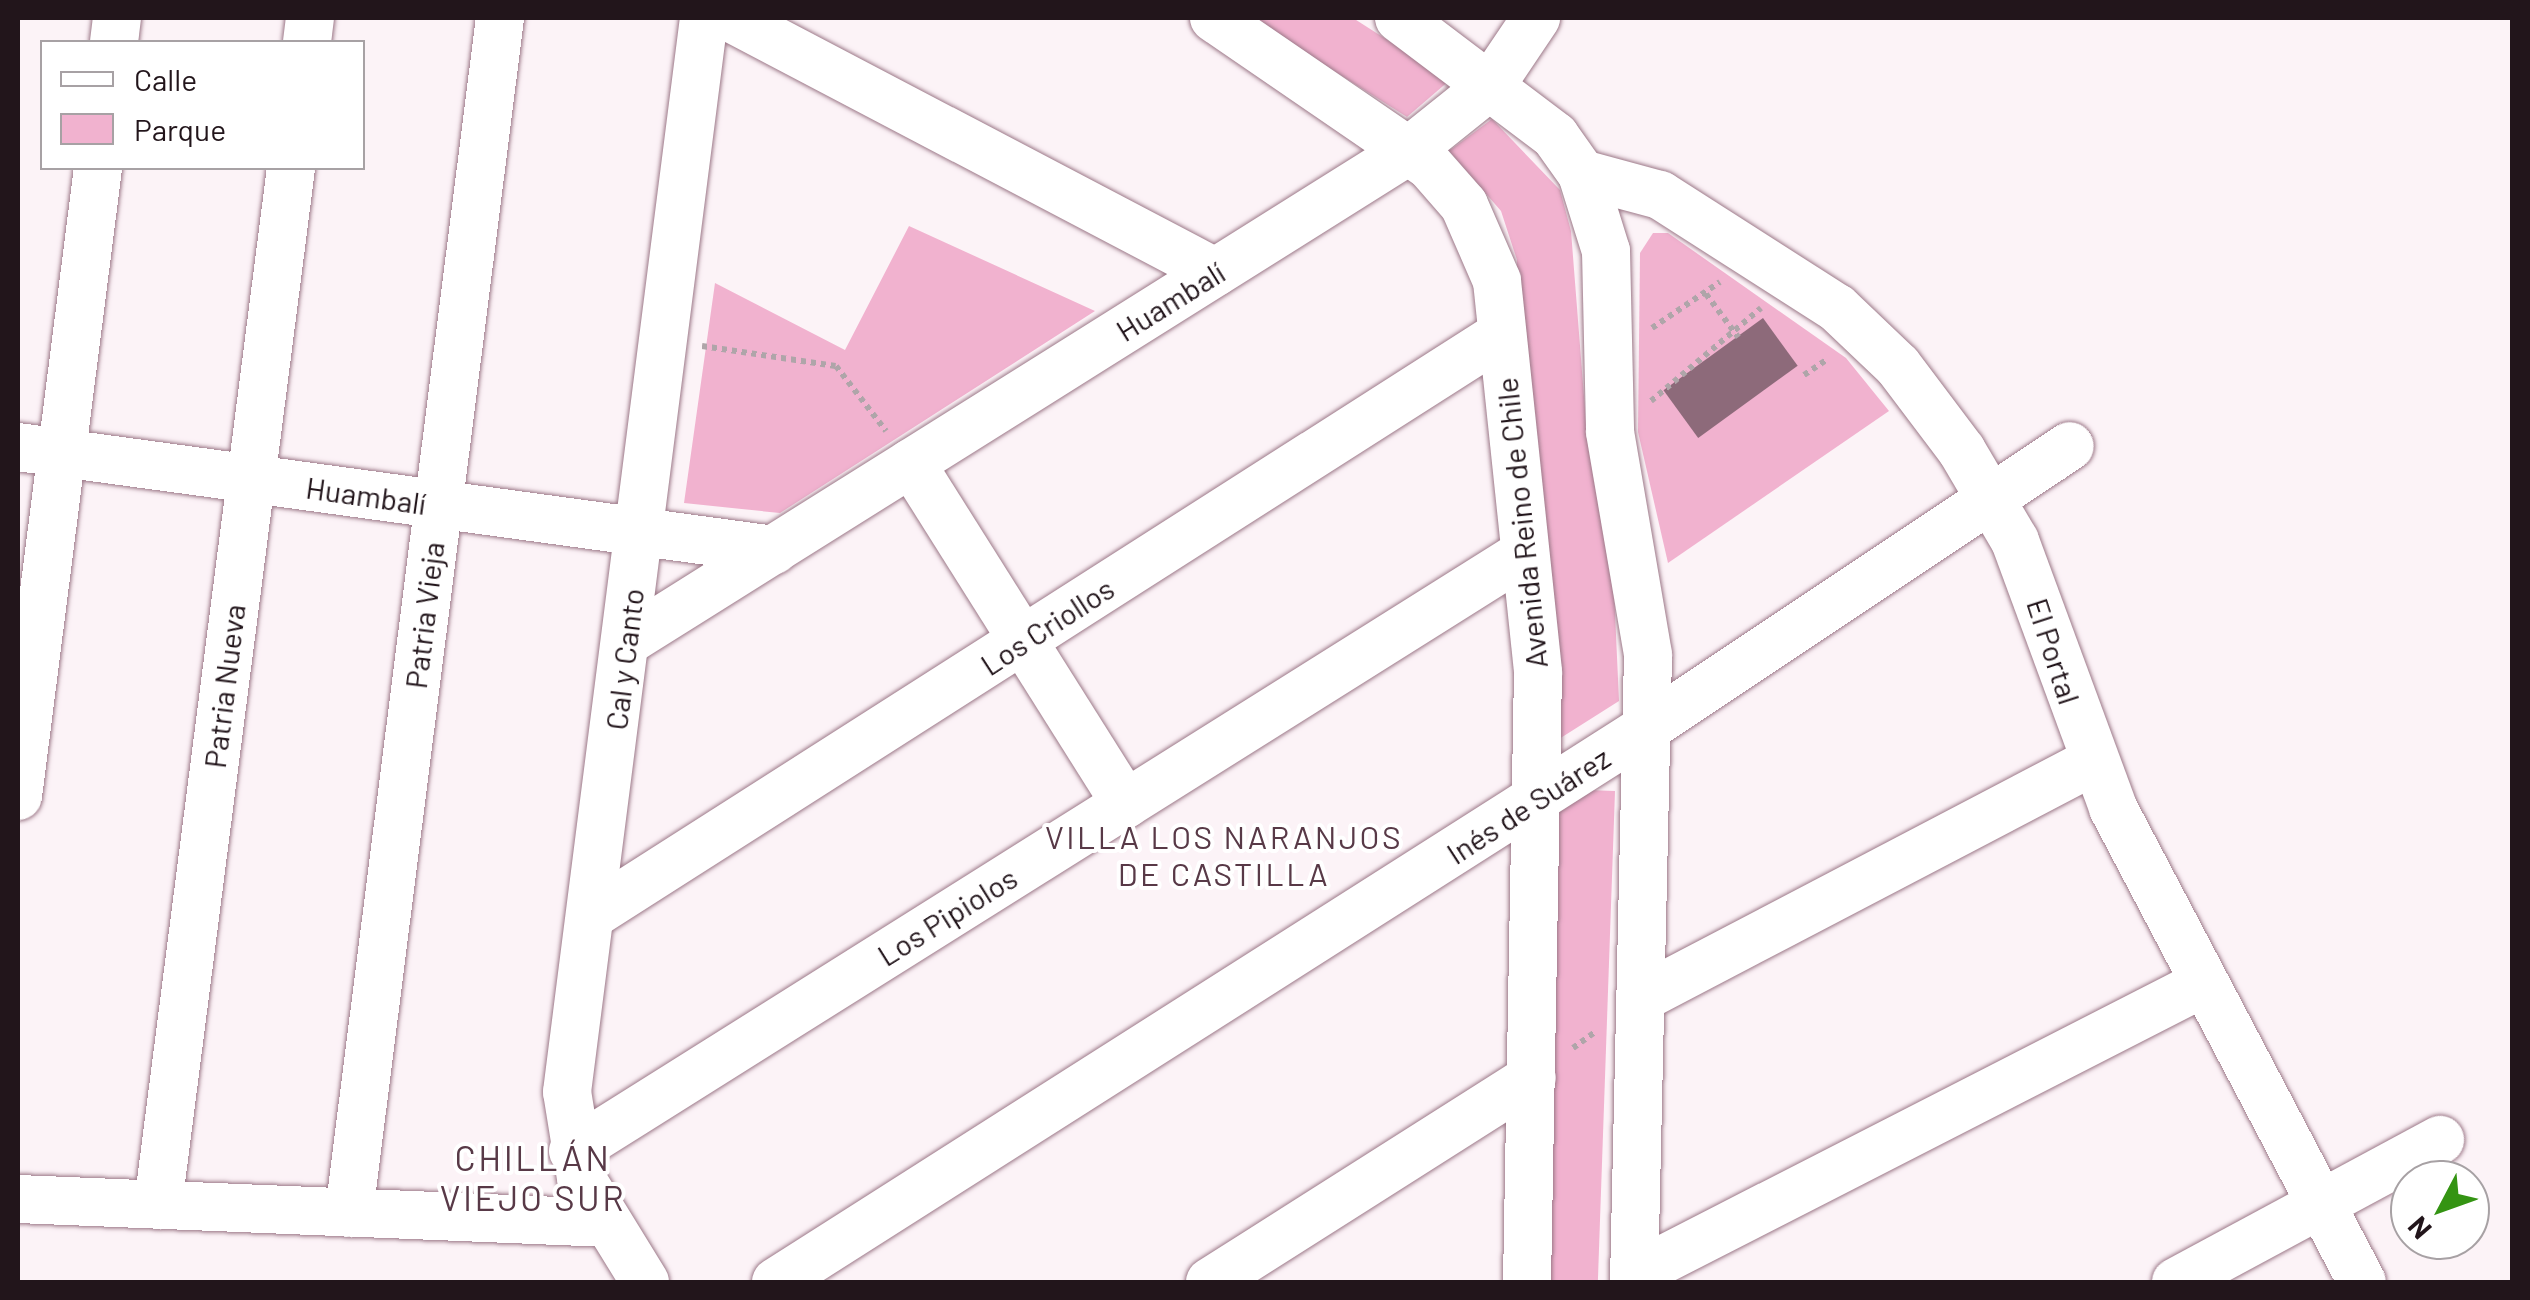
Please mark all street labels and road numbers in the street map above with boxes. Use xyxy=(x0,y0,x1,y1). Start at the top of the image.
street label: Huambalí xyxy=(1109,254,1231,348)
street label: Avenida Reino de Chile xyxy=(1488,376,1554,670)
street label: Huambalí xyxy=(304,469,428,521)
street label: Patria Vieja xyxy=(397,540,451,690)
street label: Los Criollos xyxy=(974,570,1120,682)
street label: Cal y Canto xyxy=(597,586,651,732)
street label: El Portal xyxy=(2020,594,2088,708)
street label: Patria Nueva xyxy=(196,602,252,770)
street label: Inés de Suárez xyxy=(1440,739,1616,871)
street label: Los Pipiolos xyxy=(871,859,1023,973)

